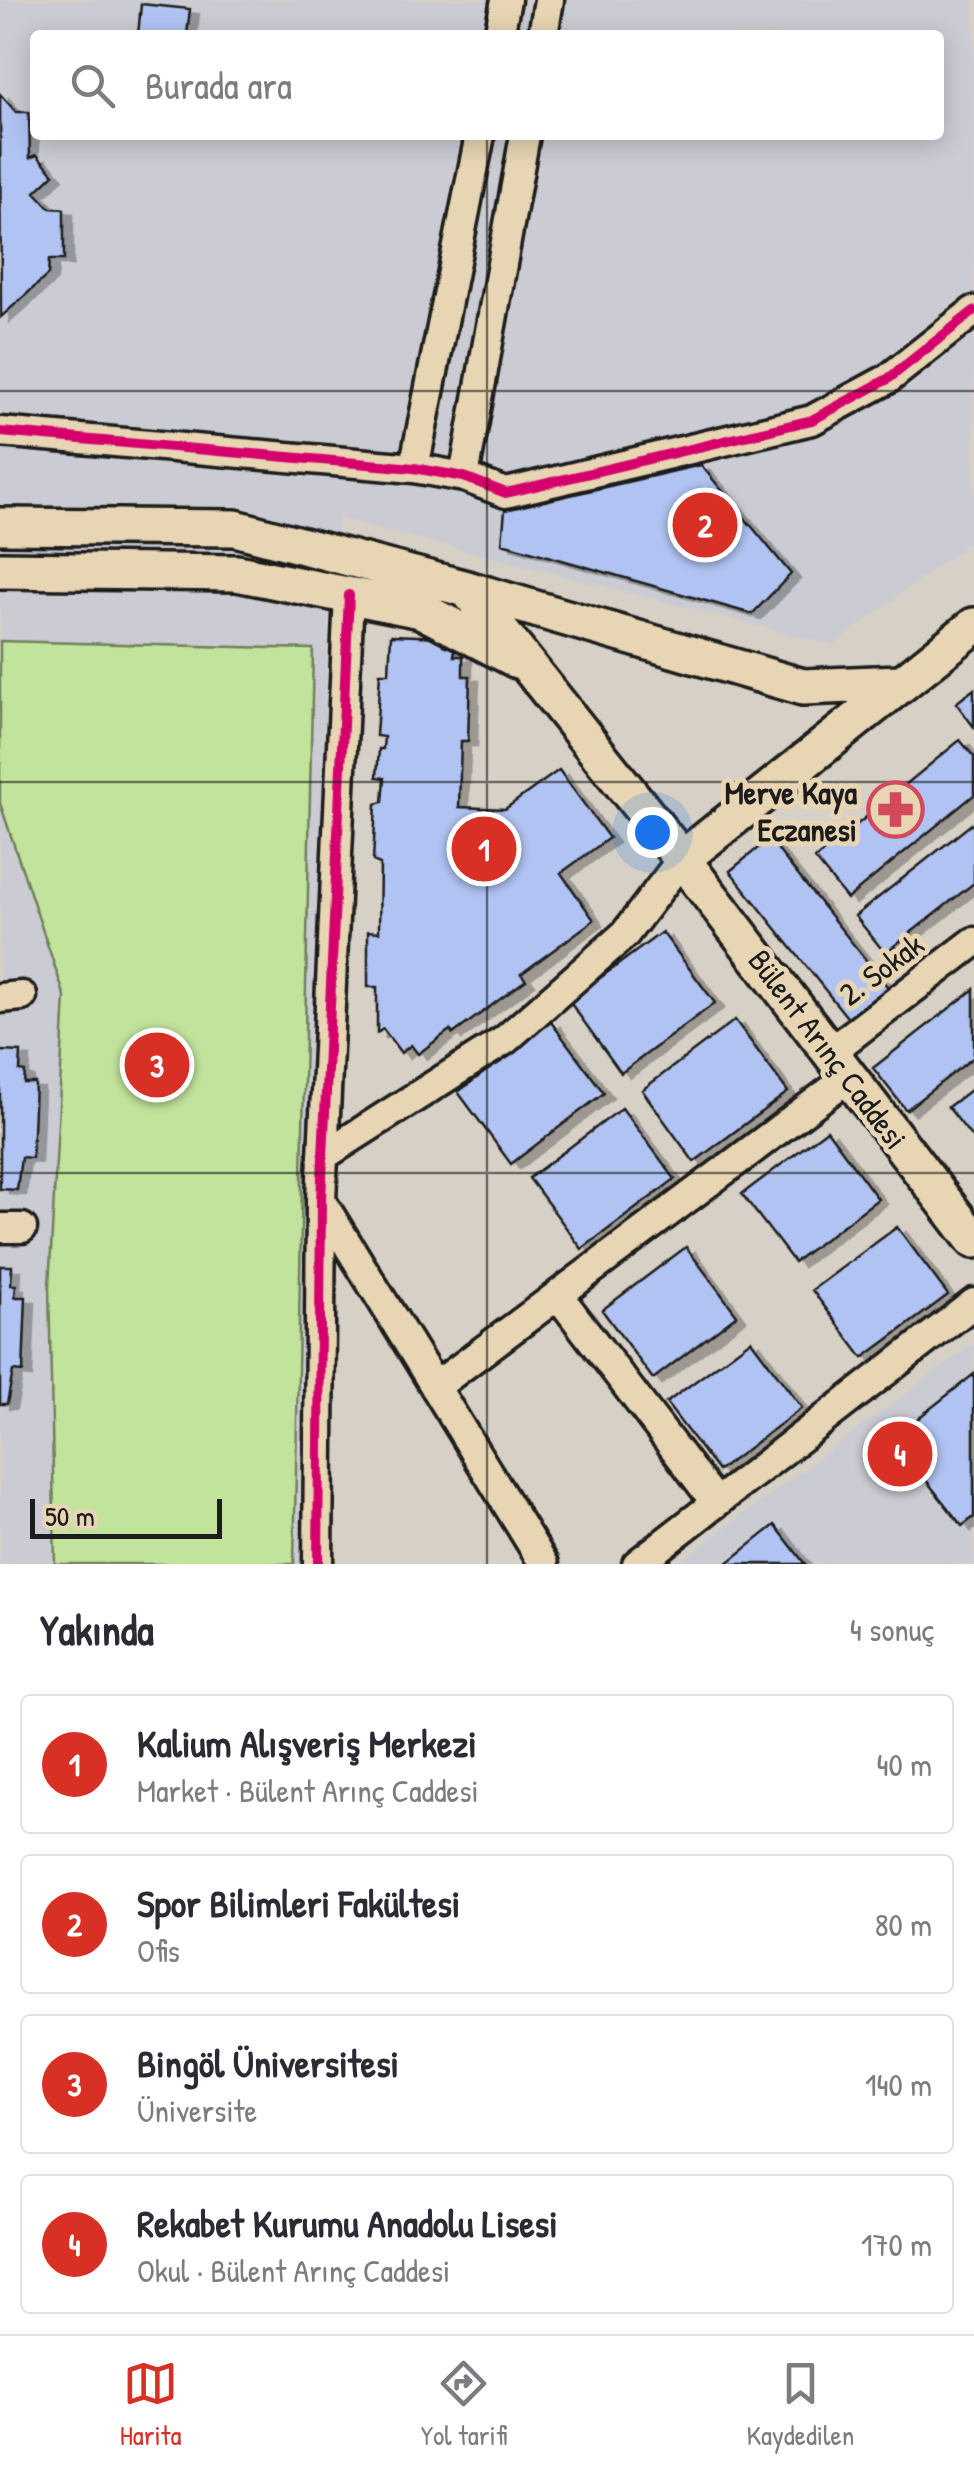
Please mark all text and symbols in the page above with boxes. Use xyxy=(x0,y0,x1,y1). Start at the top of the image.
search box xyxy=(30,30,944,140)
icon: search xyxy=(65,58,120,113)
text: Burada ara xyxy=(145,59,292,111)
pin: 2 xyxy=(672,488,738,562)
place label: Merve Kaya Eczanesi xyxy=(725,771,857,851)
pharmacy icon: Merve Kaya Eczanesi xyxy=(866,780,926,840)
your location xyxy=(627,807,678,858)
pin: 1 xyxy=(452,812,516,886)
street label: 2. Sokak xyxy=(830,923,932,1015)
street label: Bülent Arınç Caddesi xyxy=(739,940,917,1158)
pin: 3 xyxy=(124,1028,190,1102)
pin: 4 xyxy=(868,1416,932,1492)
scale bar xyxy=(30,1494,222,1538)
text: 50 m xyxy=(45,1497,95,1535)
text: Yakında xyxy=(40,1601,154,1658)
text: 4 sonuç xyxy=(850,1608,934,1651)
text: Kalium Alışveriş Merkezi xyxy=(137,1717,477,1769)
text: 1 xyxy=(69,1743,80,1786)
text: 40 m xyxy=(877,1743,932,1786)
text: Market · Bülent Arınç Caddesi xyxy=(137,1769,479,1812)
text: Spor Bilimleri Fakültesi xyxy=(137,1877,460,1929)
text: 2 xyxy=(67,1903,82,1946)
text: 80 m xyxy=(875,1903,932,1946)
text: Ofis xyxy=(137,1929,180,1972)
text: Bingöl Üniversitesi xyxy=(137,2037,399,2089)
text: 3 xyxy=(67,2063,82,2106)
text: 140 m xyxy=(865,2063,932,2106)
text: Üniversite xyxy=(137,2089,257,2132)
text: Rekabet Kurumu Anadolu Lisesi xyxy=(137,2197,558,2249)
text: 4 xyxy=(68,2223,81,2266)
text: 170 m xyxy=(861,2223,932,2266)
text: Okul · Bülent Arınç Caddesi xyxy=(137,2249,450,2292)
tab: Harita xyxy=(120,2356,181,2454)
tab: Yol tarifi xyxy=(421,2356,507,2454)
tab: Kaydedilen xyxy=(746,2356,854,2454)

